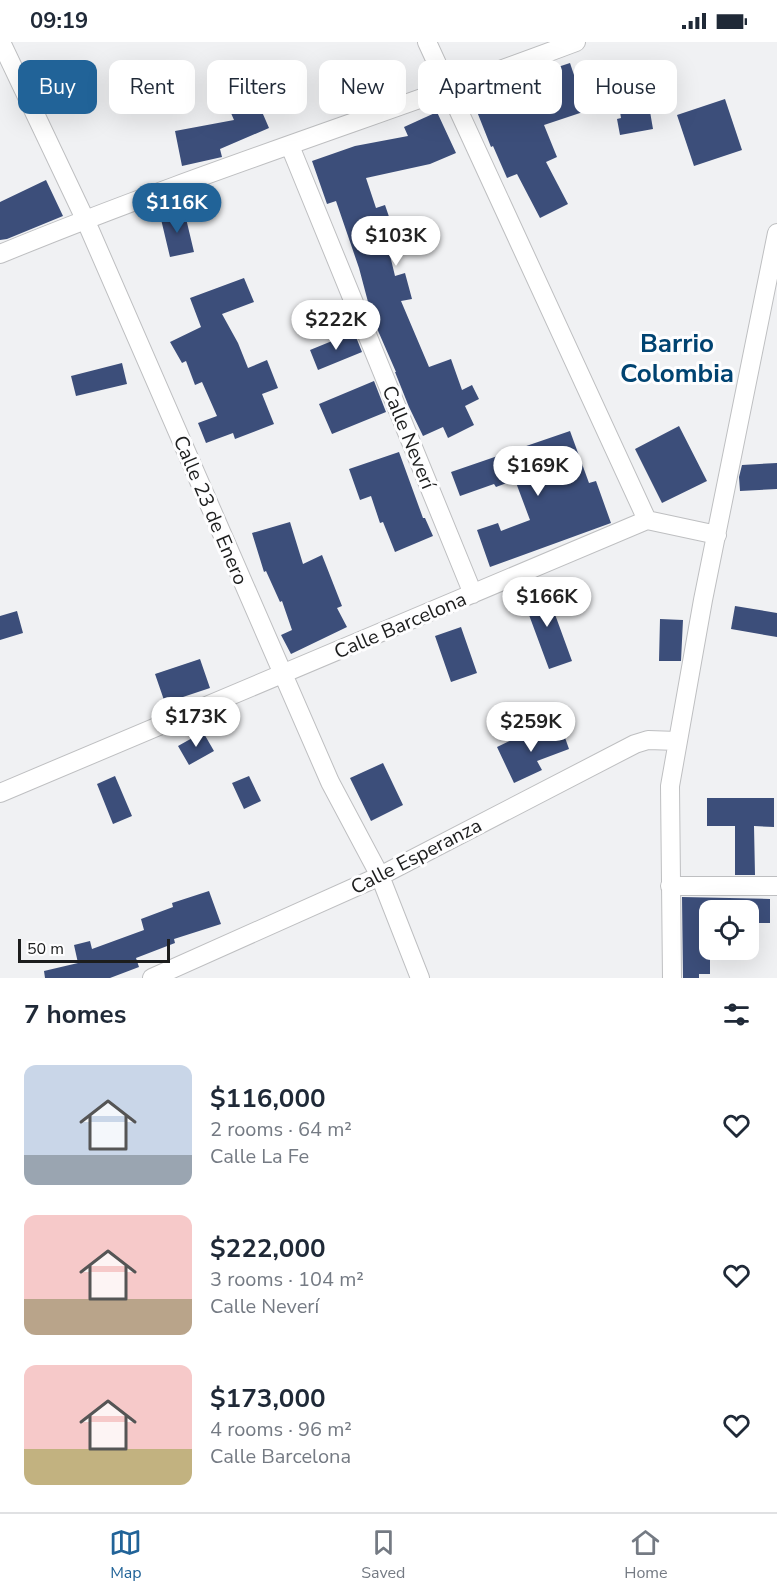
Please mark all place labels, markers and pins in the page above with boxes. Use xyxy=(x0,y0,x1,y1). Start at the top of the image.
pin: $116K xyxy=(135,183,219,234)
pin: $103K xyxy=(354,216,438,267)
pin: $222K xyxy=(294,300,378,351)
pin: $169K xyxy=(496,446,580,497)
pin: $166K xyxy=(505,577,589,628)
pin: $173K xyxy=(154,697,238,748)
pin: $259K xyxy=(489,702,573,753)

